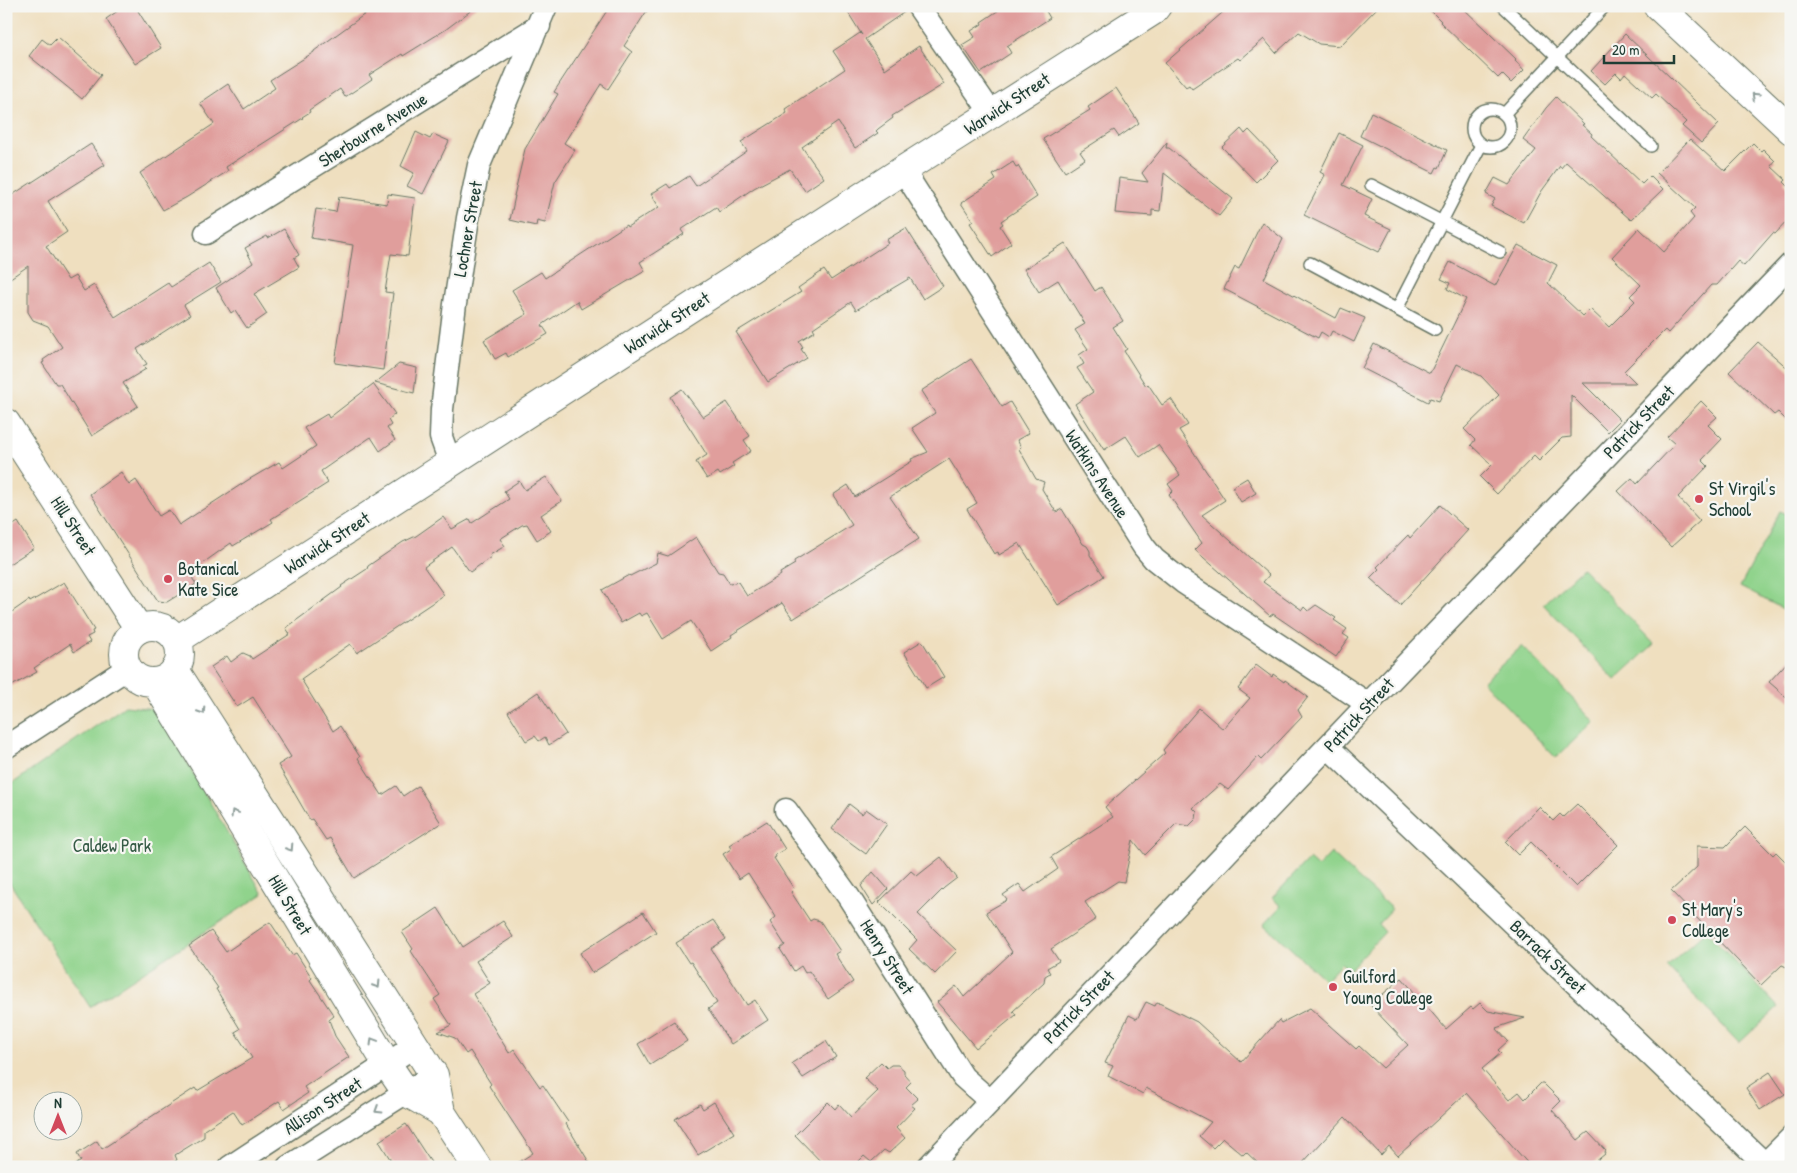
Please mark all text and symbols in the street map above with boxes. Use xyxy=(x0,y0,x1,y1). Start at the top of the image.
scale bar xyxy=(1604,32,1674,64)
text: 20 m xyxy=(1612,39,1639,60)
street label: Warwick Street xyxy=(959,66,1055,141)
street label: Sherbourne Avenue xyxy=(314,86,432,173)
one-way arrow xyxy=(1752,93,1761,102)
street label: Lochner Street xyxy=(447,178,488,279)
street label: Warwick Street xyxy=(619,285,715,360)
street label: Patrick Street xyxy=(1597,379,1681,464)
street label: Watkins Avenue xyxy=(1060,425,1135,523)
place label: St Virgil's School xyxy=(1709,476,1775,522)
street label: Hill Street xyxy=(45,491,102,561)
marker: St Virgil's School xyxy=(1693,493,1705,505)
street label: Warwick Street xyxy=(279,505,375,580)
place label: Botanical Kate Sice xyxy=(178,556,239,602)
marker: Botanical Kate Sice xyxy=(162,573,174,585)
street label: Patrick Street xyxy=(1318,671,1400,757)
one-way arrow xyxy=(196,706,205,715)
one-way arrow xyxy=(231,809,241,818)
park label: Caldew Park xyxy=(73,833,152,858)
one-way arrow xyxy=(284,842,293,852)
street label: Hill Street xyxy=(263,870,319,940)
place label: St Mary's College xyxy=(1682,897,1743,943)
street label: Henry Street xyxy=(854,914,921,1000)
street label: Barrack Street xyxy=(1505,914,1593,1000)
marker: St Mary's College xyxy=(1666,914,1678,926)
street label: Patrick Street xyxy=(1037,964,1121,1049)
place label: Guilford Young College xyxy=(1343,964,1433,1010)
one-way arrow xyxy=(371,980,381,989)
marker: Guilford Young College xyxy=(1327,981,1339,993)
one-way arrow xyxy=(369,1038,379,1047)
street label: Allison Street xyxy=(279,1070,368,1140)
north arrow xyxy=(32,1090,82,1140)
text: N xyxy=(54,1093,62,1112)
one-way arrow xyxy=(375,1104,384,1113)

